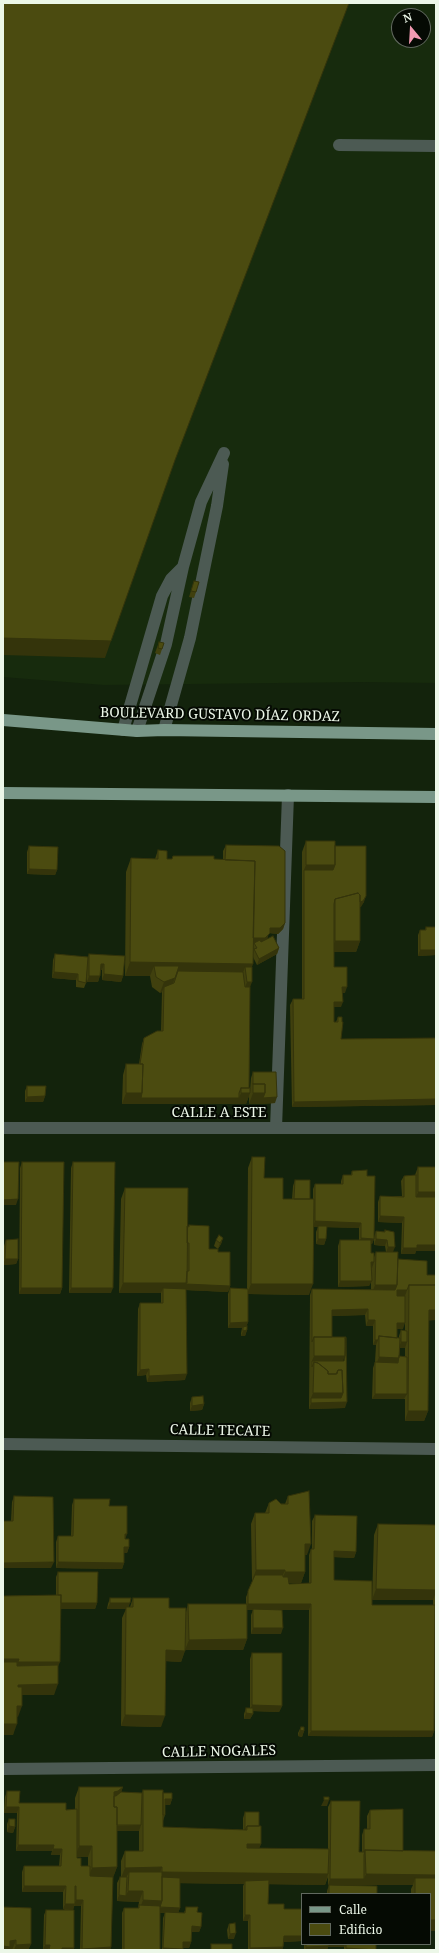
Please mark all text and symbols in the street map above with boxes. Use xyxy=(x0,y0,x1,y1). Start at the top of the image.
north arrow xyxy=(391,8,431,48)
text: N xyxy=(401,9,414,26)
street label: BOULEVARD GUSTAVO DÍAZ ORDAZ xyxy=(100,705,340,725)
street label: CALLE A ESTE xyxy=(171,1105,267,1121)
street label: CALLE TECATE xyxy=(170,1422,270,1440)
street label: CALLE NOGALES xyxy=(162,1743,276,1761)
legend xyxy=(301,1893,431,1945)
text: Calle xyxy=(339,1901,367,1918)
text: Edificio xyxy=(339,1921,382,1938)

